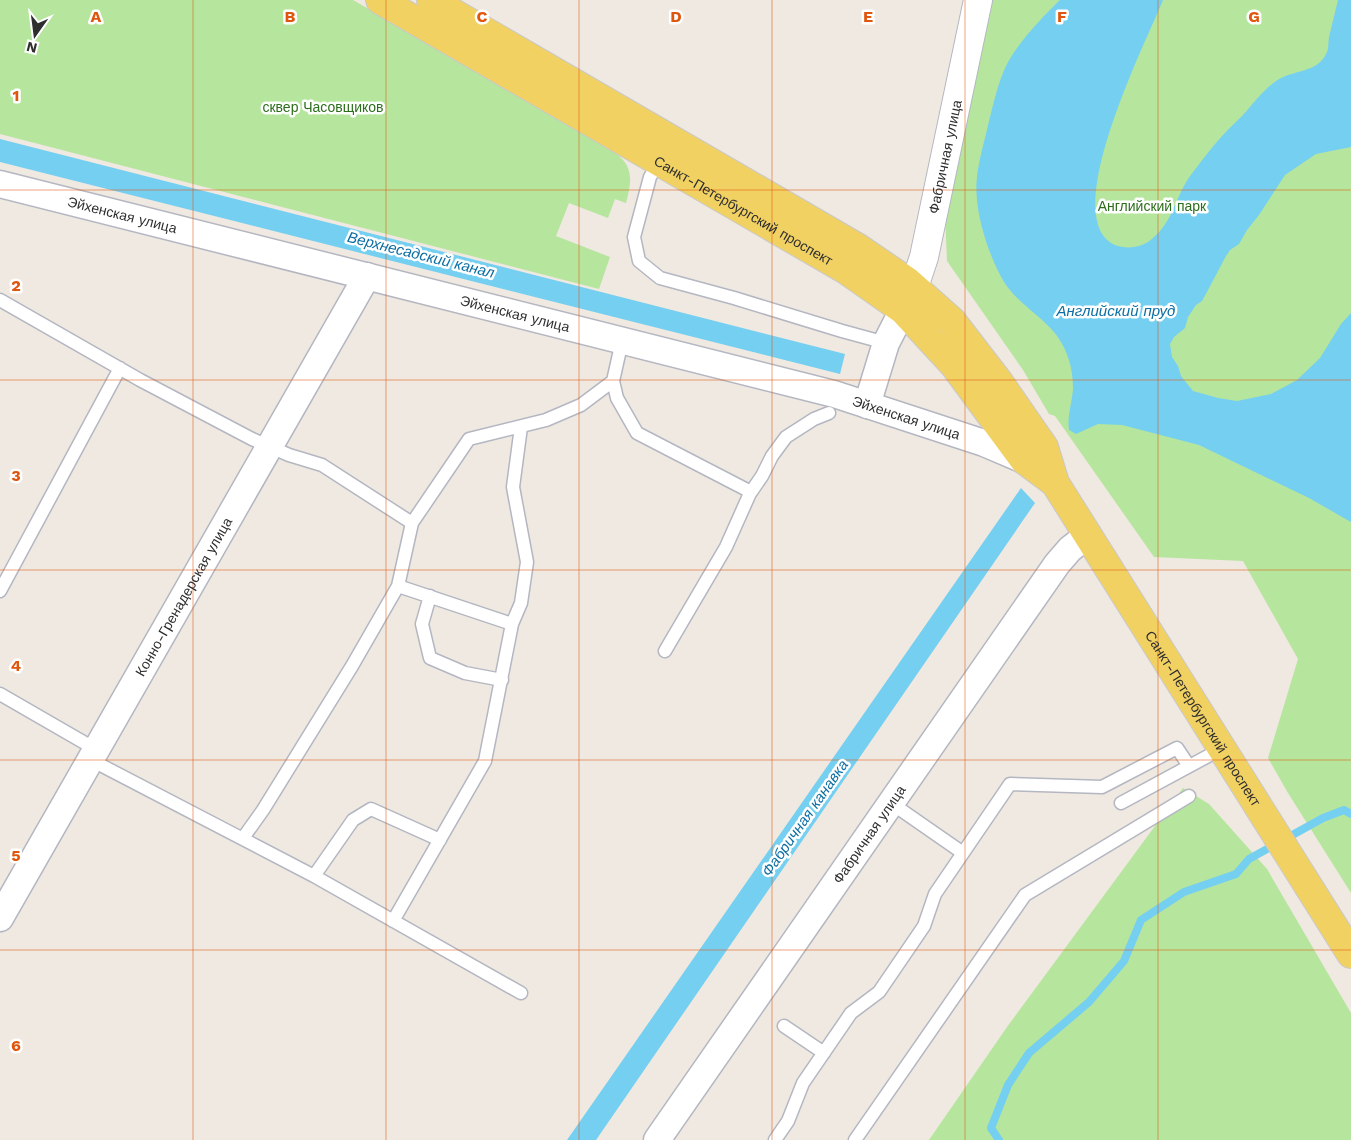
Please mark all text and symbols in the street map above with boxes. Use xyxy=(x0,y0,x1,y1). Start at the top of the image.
text: A xyxy=(91,7,102,26)
text: B xyxy=(285,7,296,26)
text: C xyxy=(477,7,488,26)
text: D xyxy=(670,7,682,26)
text: E xyxy=(863,7,873,26)
text: F xyxy=(1057,7,1067,26)
text: G xyxy=(1248,7,1260,26)
north arrow xyxy=(10,10,60,60)
text: N xyxy=(25,39,39,57)
text: 1 xyxy=(13,86,19,105)
street label: Фабричная улица xyxy=(925,98,965,215)
park label: сквер Часовщиков xyxy=(262,99,384,115)
street label: Санкт-Петербургский проспект xyxy=(651,153,836,269)
street label: Эйхенская улица xyxy=(66,193,179,236)
park label: Английский парк xyxy=(1098,198,1207,214)
water label: Верхнесадский канал xyxy=(346,228,497,282)
text: 2 xyxy=(11,276,21,295)
street label: Эйхенская улица xyxy=(458,292,572,335)
water label: Английский пруд xyxy=(1056,302,1175,320)
street label: Эйхенская улица xyxy=(850,393,962,443)
text: 3 xyxy=(11,466,21,485)
street label: Конно-Гренадерская улица xyxy=(132,514,235,679)
street label: Санкт-Петербургский проспект xyxy=(1142,628,1264,810)
text: 4 xyxy=(11,656,21,675)
water label: Фабричная канавка xyxy=(758,756,852,880)
street label: Фабричная улица xyxy=(830,782,909,887)
text: 5 xyxy=(11,846,21,865)
text: 6 xyxy=(11,1036,21,1055)

